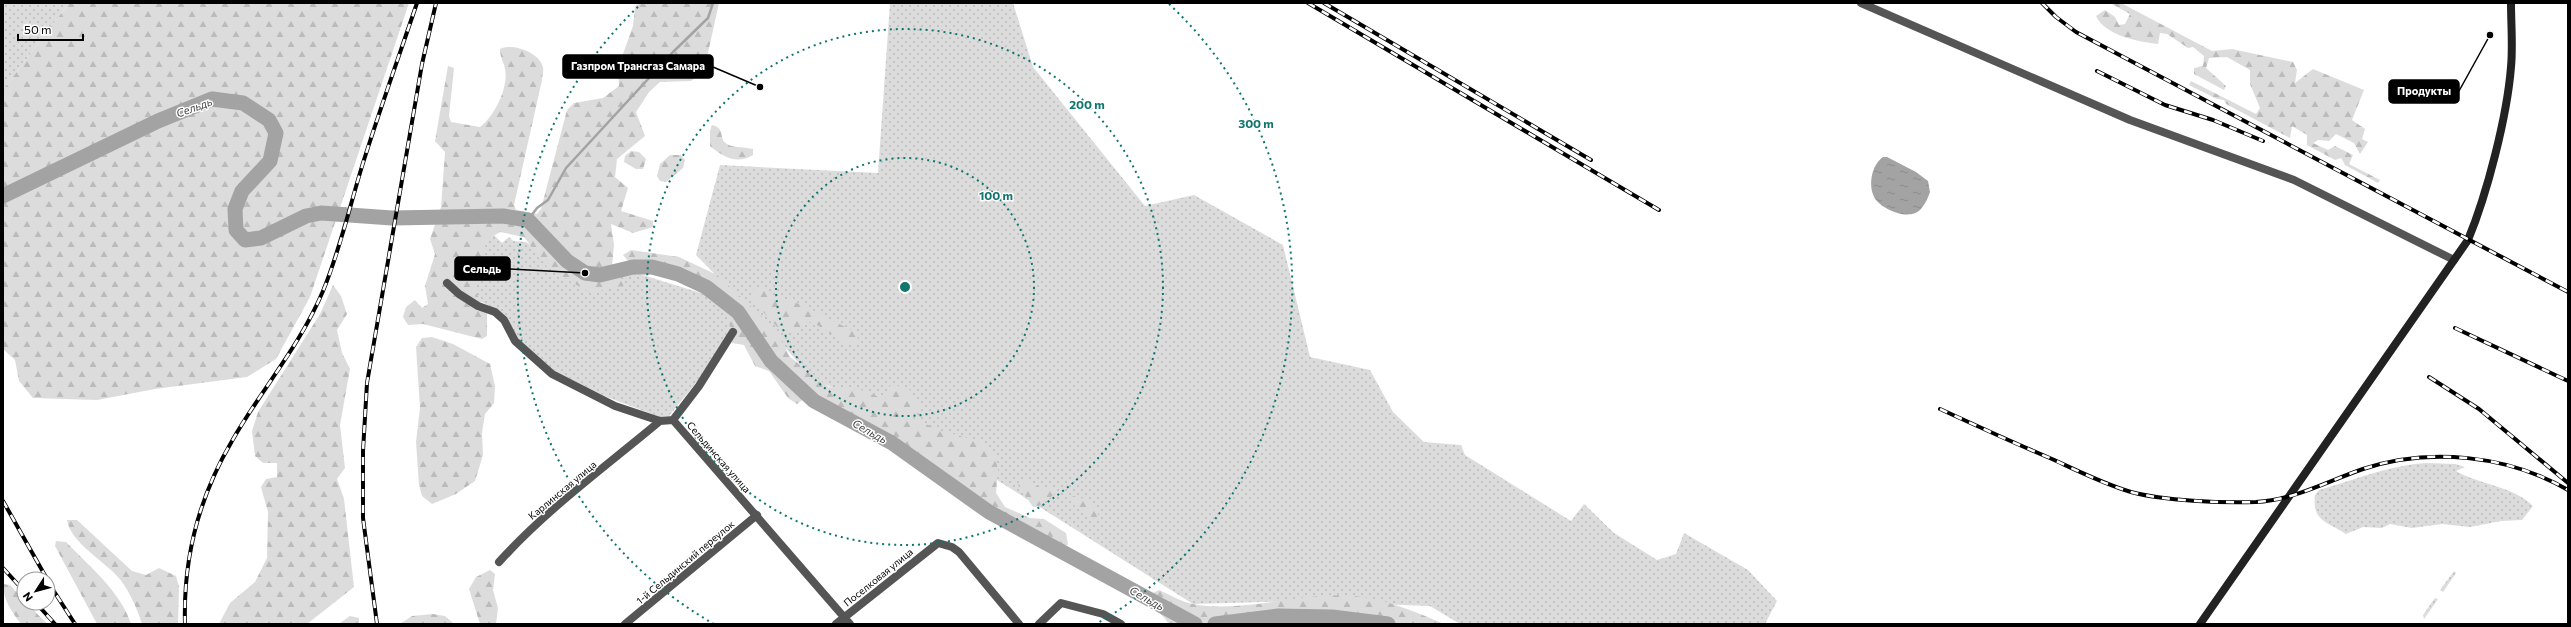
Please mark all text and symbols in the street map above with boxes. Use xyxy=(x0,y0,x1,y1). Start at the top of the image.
scale bar xyxy=(18,16,83,42)
text: 50 m xyxy=(24,22,52,36)
callout: Газпром Трансгаз Самара xyxy=(563,55,713,78)
text: Газпром Трансгаз Самара xyxy=(571,59,705,72)
callout: Продукты xyxy=(2389,80,2459,103)
text: Продукты xyxy=(2397,84,2451,97)
water label: Сельдь xyxy=(174,94,214,120)
text: 200 m xyxy=(1069,97,1105,111)
text: 300 m xyxy=(1238,116,1274,130)
text: 100 m xyxy=(979,188,1013,202)
callout: Сельдь xyxy=(455,257,510,280)
text: Сельдь xyxy=(463,262,501,275)
centre of rings xyxy=(898,280,912,294)
water label: Сельдь xyxy=(850,416,890,446)
street label: Сельдинская улица xyxy=(685,419,753,495)
street label: Карлинская улица xyxy=(526,458,598,522)
street label: 1-й Сельдинский переулок xyxy=(634,517,737,606)
street label: Поселковая улица xyxy=(841,545,915,609)
north arrow xyxy=(16,571,56,611)
water label: Сельдь xyxy=(1127,583,1167,613)
text: N xyxy=(20,590,35,604)

